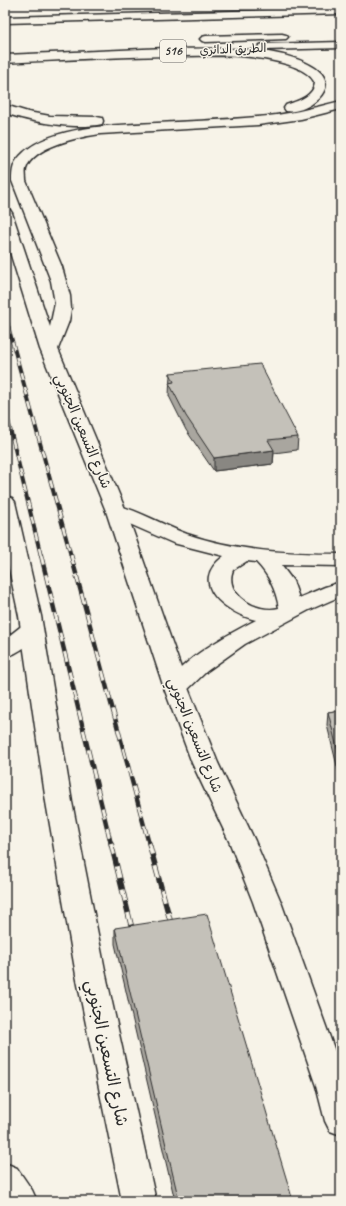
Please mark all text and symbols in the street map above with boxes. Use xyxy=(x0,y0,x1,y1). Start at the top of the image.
road number: 516 xyxy=(160,40,186,62)
street label: الطريق الدائري xyxy=(199,40,267,59)
street label: شارع التسعين الجنوبي xyxy=(47,371,115,492)
street label: شارع التسعين الجنوبي xyxy=(160,675,226,797)
street label: شارع التسعين الجنوبي xyxy=(77,978,133,1129)

